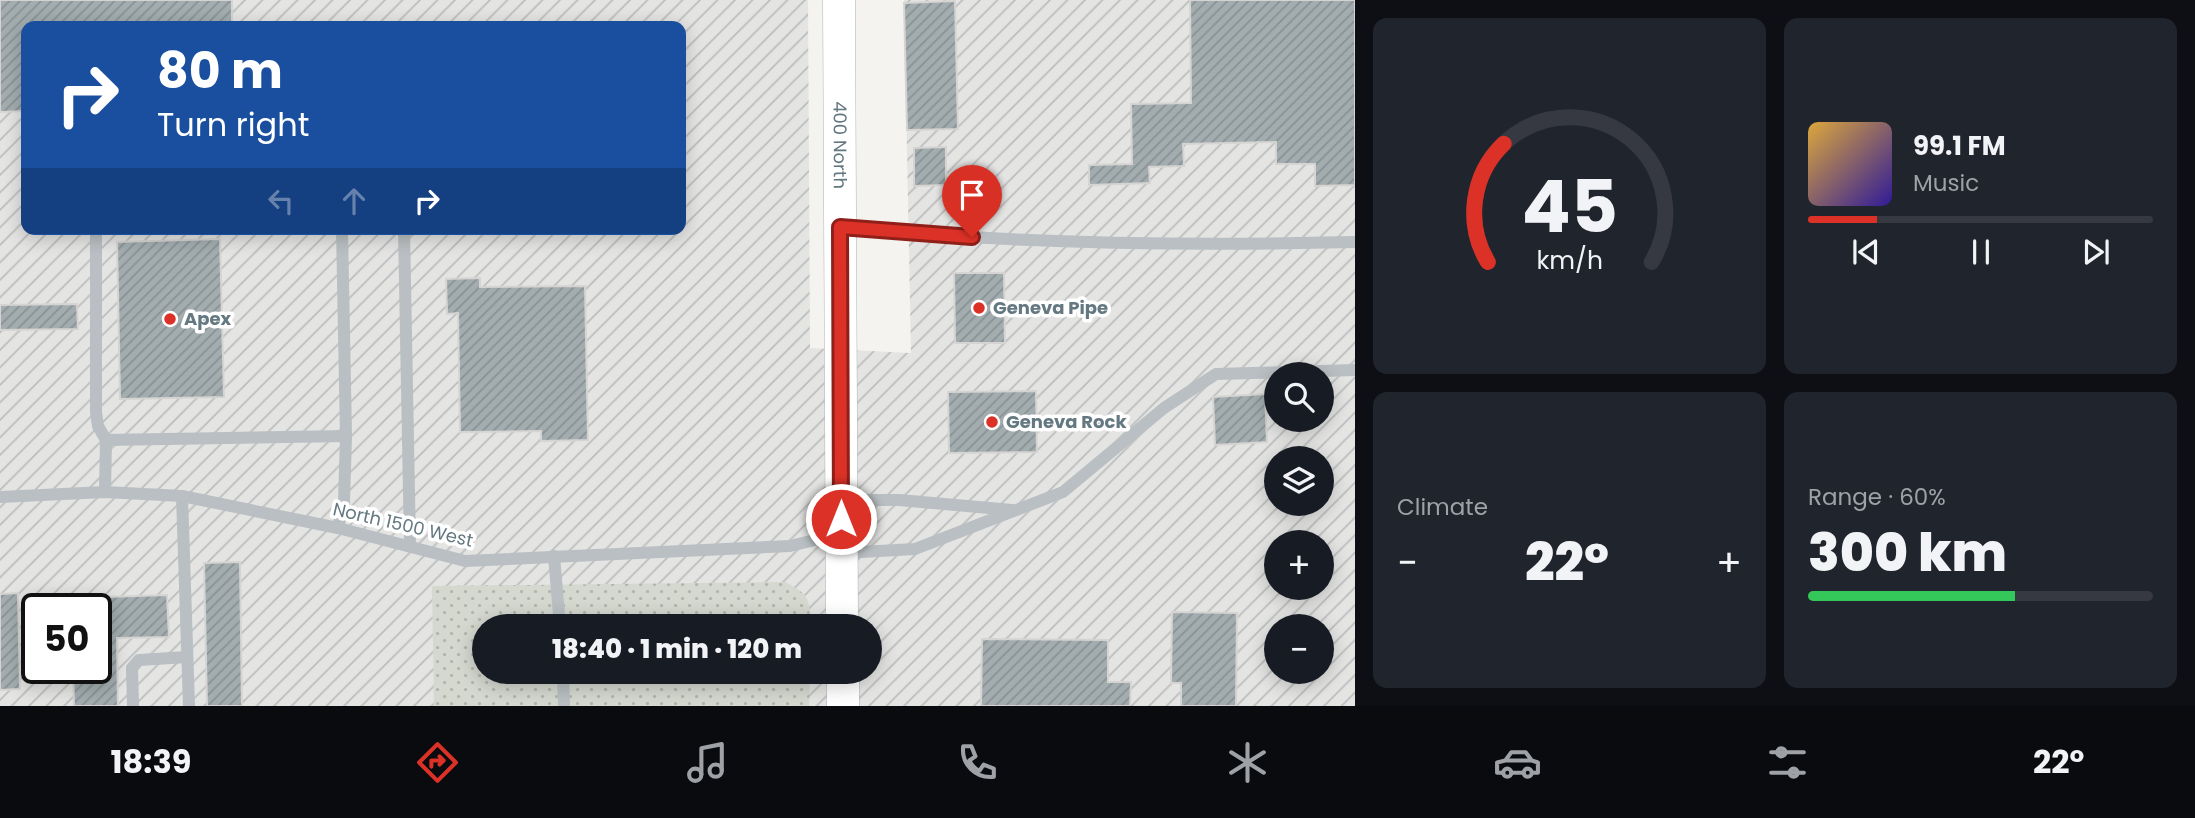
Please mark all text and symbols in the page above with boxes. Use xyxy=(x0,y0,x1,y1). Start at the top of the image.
text: 80 m xyxy=(157,37,283,105)
icon: right xyxy=(42,49,133,140)
street label: 400 North xyxy=(827,101,853,189)
text: Turn right xyxy=(157,102,309,147)
text: 99.1 FM xyxy=(1913,128,2006,164)
text: 45 xyxy=(1521,157,1618,258)
pin xyxy=(942,165,1002,237)
text: Music xyxy=(1913,167,1979,199)
icon: arrive xyxy=(953,176,991,214)
icon: left xyxy=(262,182,300,220)
icon: ahead xyxy=(335,182,373,220)
icon: right xyxy=(408,182,446,220)
icon: previous xyxy=(1847,233,1885,271)
icon: pause xyxy=(1962,233,2000,271)
icon: next xyxy=(2077,233,2115,271)
text: km/h xyxy=(1536,243,1603,278)
place label: Geneva Pipe xyxy=(993,295,1108,320)
marker: Geneva Pipe xyxy=(971,300,987,316)
place label: Apex xyxy=(184,306,232,331)
marker: Apex xyxy=(162,311,178,327)
map controls xyxy=(1264,362,1334,684)
button: search xyxy=(1264,362,1334,432)
place label: Geneva Rock xyxy=(1006,409,1127,434)
marker: Geneva Rock xyxy=(984,414,1000,430)
button: layers xyxy=(1264,446,1334,516)
text: Range · 60% xyxy=(1808,481,1946,513)
position arrow xyxy=(804,482,878,556)
text: Climate xyxy=(1397,491,1488,523)
street label: North 1500 West xyxy=(331,496,476,553)
text: 300 km xyxy=(1808,516,2007,589)
text: 22° xyxy=(1525,526,1609,599)
button: + xyxy=(1264,530,1334,600)
text: − xyxy=(1397,536,1418,589)
text: + xyxy=(1716,536,1742,589)
speed limit sign: 50 xyxy=(21,593,112,684)
button: − xyxy=(1264,614,1334,684)
text: 18:40 · 1 min · 120 m xyxy=(552,631,802,667)
icon: directions xyxy=(413,738,462,787)
icon: music xyxy=(683,738,732,787)
icon: phone xyxy=(953,738,1002,787)
icon: climate xyxy=(1223,738,1272,787)
icon: car xyxy=(1493,738,1542,787)
icon: filters xyxy=(1763,738,1812,787)
text: 18:39 xyxy=(111,739,191,784)
text: 22° xyxy=(2033,739,2084,784)

